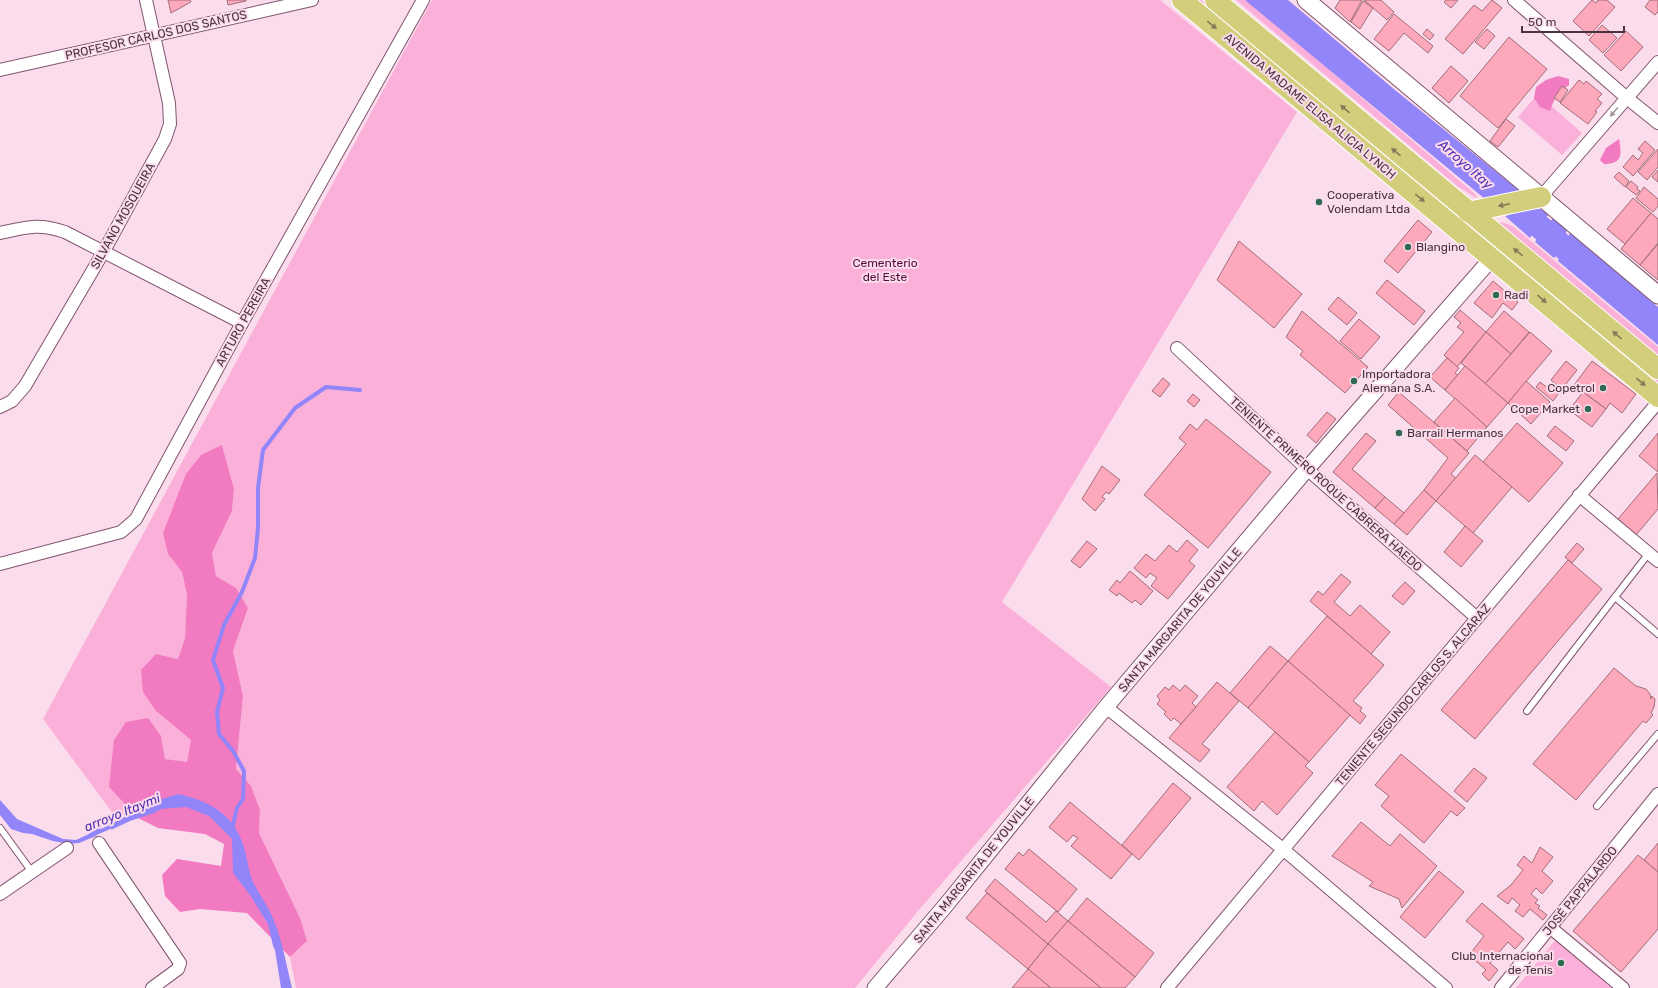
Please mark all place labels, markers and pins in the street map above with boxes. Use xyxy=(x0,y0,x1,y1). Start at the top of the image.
place label: Cooperativa Volendam Ltda xyxy=(1327,188,1410,216)
marker: Cooperativa Volendam Ltda xyxy=(1314,197,1324,207)
place label: Blangino xyxy=(1416,240,1465,254)
marker: Blangino xyxy=(1403,242,1413,252)
place label: Radi xyxy=(1504,288,1529,302)
marker: Radi xyxy=(1491,290,1501,300)
place label: Importadora Alemana S.A. xyxy=(1362,367,1435,395)
marker: Importadora Alemana S.A. xyxy=(1349,376,1359,386)
place label: Copetrol xyxy=(1547,381,1595,395)
marker: Copetrol xyxy=(1598,383,1608,393)
place label: Cope Market xyxy=(1510,402,1580,416)
marker: Cope Market xyxy=(1583,404,1593,414)
place label: Barrail Hermanos xyxy=(1407,426,1503,440)
marker: Barrail Hermanos xyxy=(1394,428,1404,438)
place label: Club Internacional de Tenis xyxy=(1451,949,1553,977)
marker: Club Internacional de Tenis xyxy=(1556,958,1566,968)

